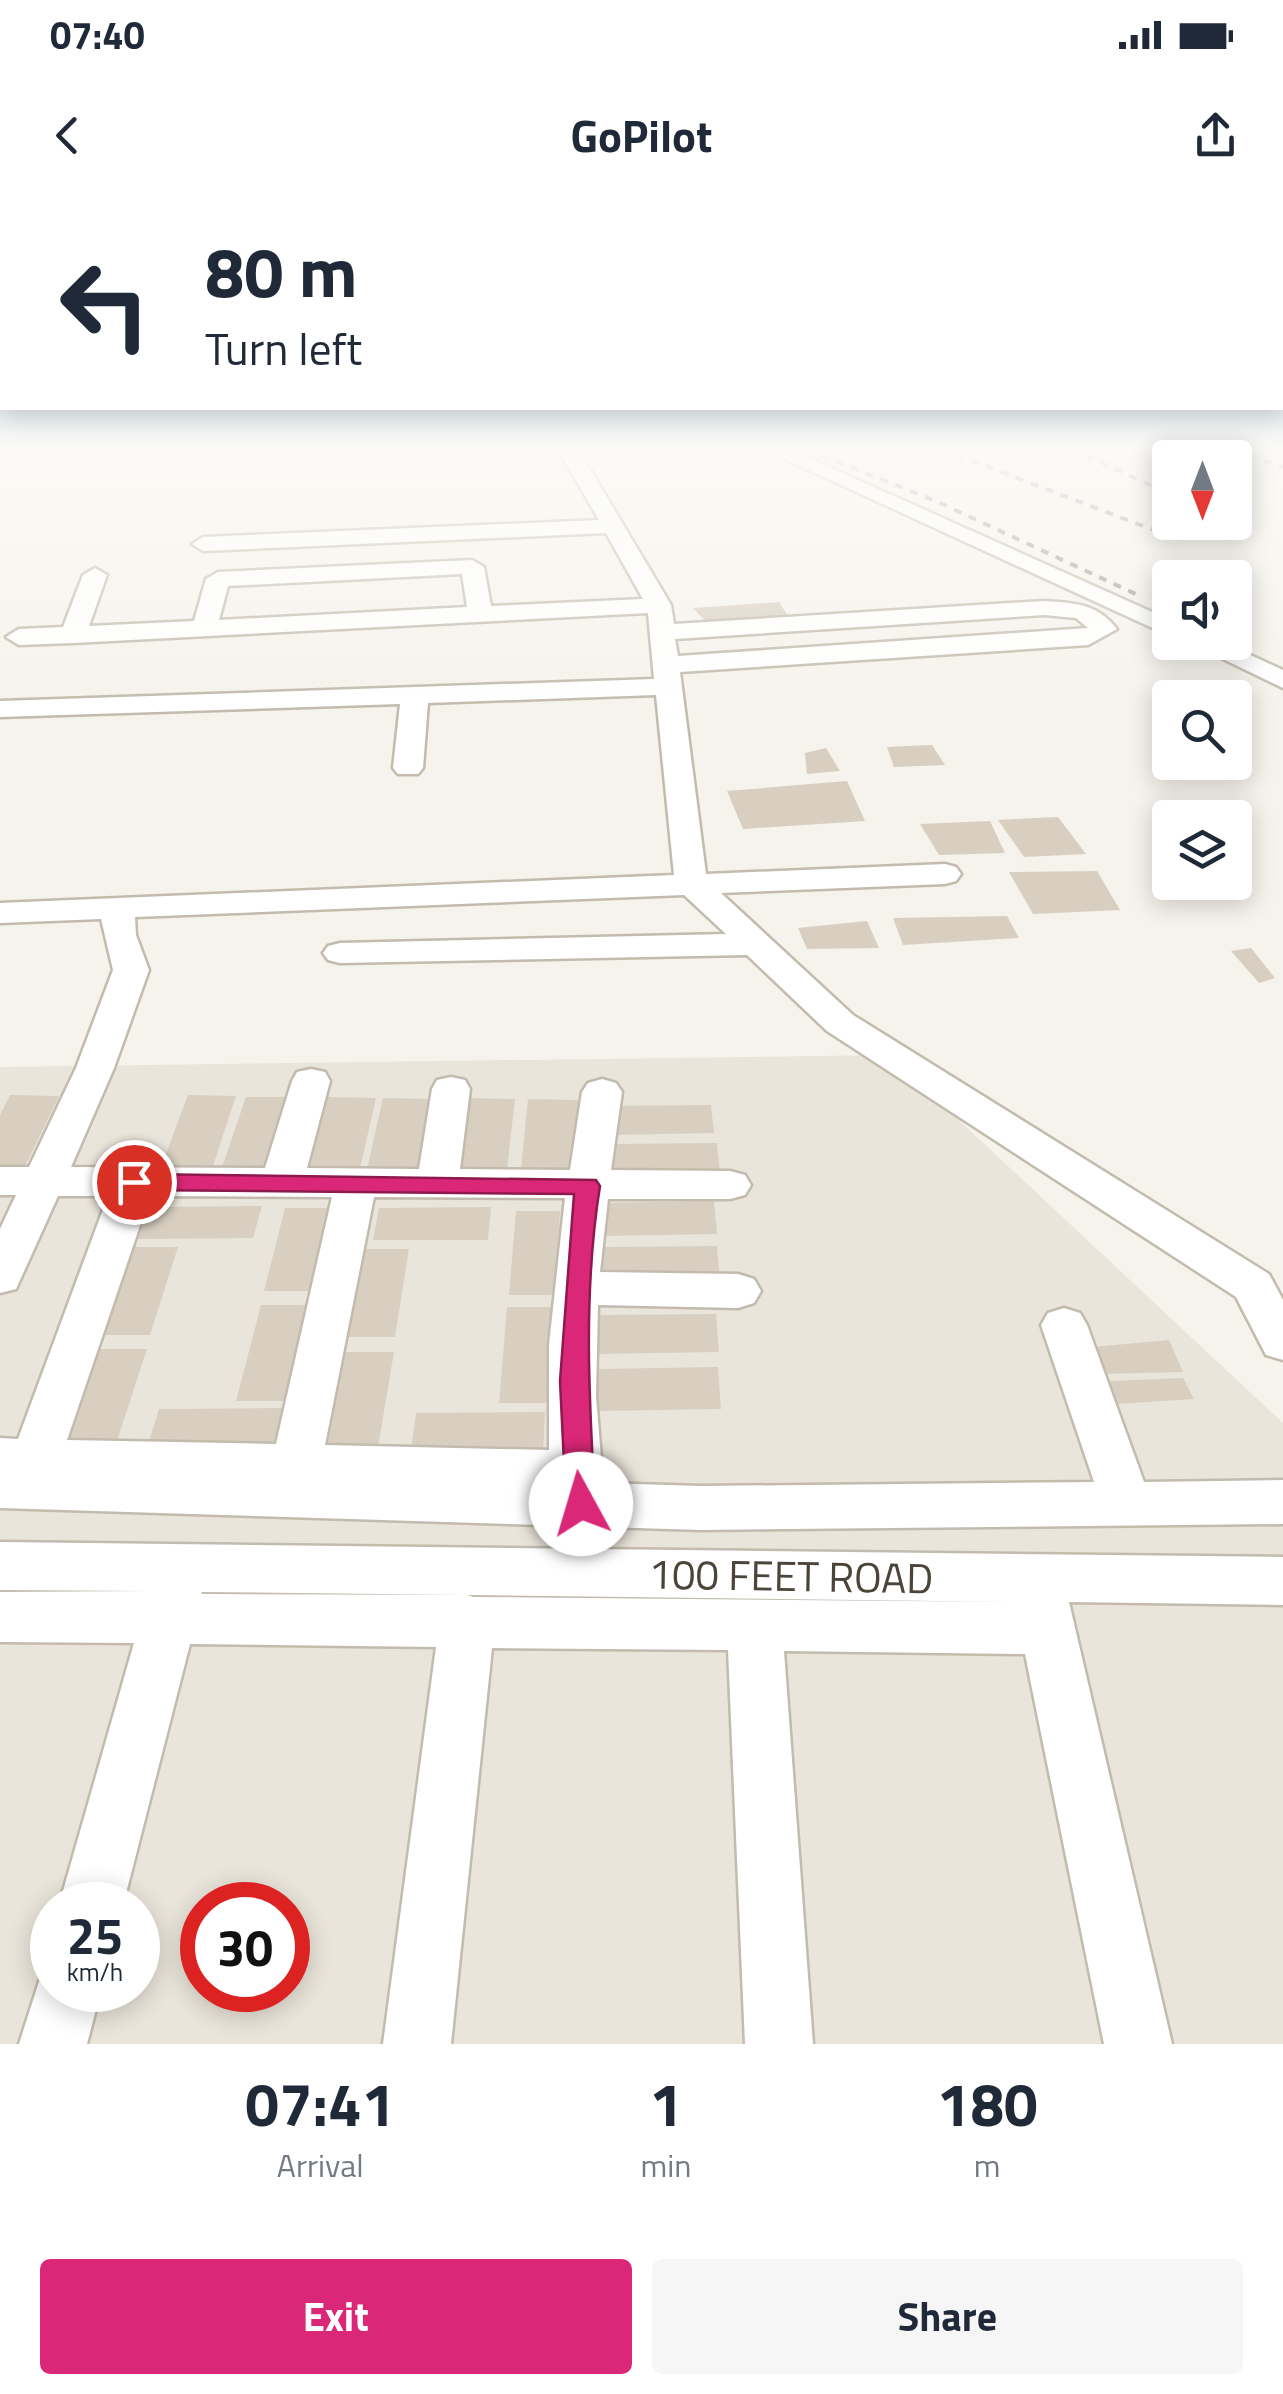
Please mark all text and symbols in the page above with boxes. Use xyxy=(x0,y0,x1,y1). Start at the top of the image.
text: 07:40 xyxy=(50,6,145,64)
text: GoPilot xyxy=(571,101,712,169)
icon: back xyxy=(40,108,95,163)
icon: share xyxy=(1188,108,1243,163)
text: 80 m xyxy=(205,218,358,324)
icon: left xyxy=(40,240,170,370)
text: Turn left xyxy=(205,314,362,382)
north arrow xyxy=(1152,440,1252,540)
map controls xyxy=(1152,440,1252,900)
button: sound xyxy=(1152,560,1252,660)
button: search xyxy=(1152,680,1252,780)
button: layers xyxy=(1152,800,1252,900)
pin xyxy=(92,1140,177,1225)
icon: arrive xyxy=(107,1155,162,1210)
position arrow xyxy=(529,1452,633,1556)
street label: 100 FEET ROAD xyxy=(648,1541,934,1609)
speed limit sign: 30 xyxy=(180,1882,310,2012)
text: 25 xyxy=(67,1897,123,1973)
text: km/h xyxy=(67,1953,123,1991)
text: 07:41 xyxy=(245,2058,395,2149)
text: 1 xyxy=(649,2058,683,2149)
text: 180 xyxy=(937,2058,1038,2149)
text: Arrival xyxy=(277,2141,364,2189)
text: min xyxy=(640,2141,691,2189)
text: m xyxy=(974,2141,1001,2189)
button: Exit xyxy=(40,2259,632,2374)
button: Share xyxy=(652,2259,1243,2374)

